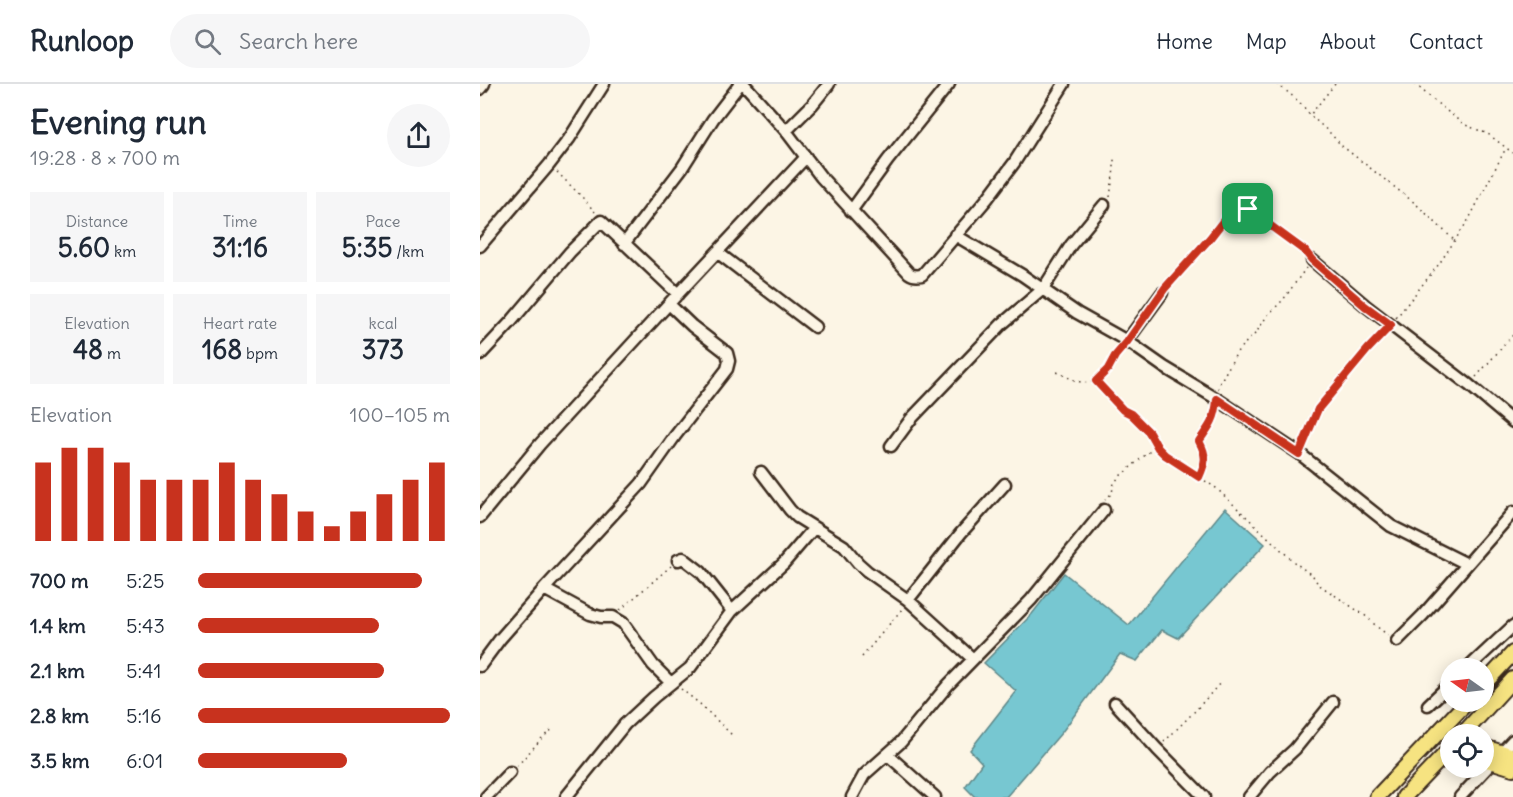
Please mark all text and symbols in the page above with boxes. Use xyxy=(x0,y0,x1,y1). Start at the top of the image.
search box xyxy=(170,14,590,68)
text: Runloop xyxy=(30,23,134,59)
icon: search xyxy=(191,25,224,58)
text: Search here xyxy=(239,27,358,55)
text: Home xyxy=(1156,28,1213,55)
text: Map xyxy=(1246,28,1287,55)
text: About xyxy=(1320,28,1376,55)
text: Contact xyxy=(1409,28,1483,55)
text: Evening run xyxy=(30,101,206,143)
button: share xyxy=(387,104,450,167)
text: 19:28 · 8 × 700 m xyxy=(30,145,180,170)
pin xyxy=(1222,183,1273,234)
icon: arrive xyxy=(1231,192,1264,225)
text: Distance xyxy=(66,211,128,231)
text: Time xyxy=(223,211,257,231)
text: Pace xyxy=(366,211,400,231)
text: 5.60 xyxy=(58,231,110,264)
text: 31:16 xyxy=(212,231,268,264)
text: 5:35 xyxy=(342,231,392,264)
text: km xyxy=(110,241,136,261)
text: /km xyxy=(392,241,424,261)
text: Elevation xyxy=(64,313,130,333)
text: Heart rate xyxy=(203,313,277,333)
text: kcal xyxy=(369,313,397,333)
text: 48 xyxy=(73,333,103,366)
text: 168 xyxy=(202,333,242,366)
text: 373 xyxy=(362,333,404,366)
text: m xyxy=(103,343,121,363)
text: bpm xyxy=(242,343,278,363)
text: Elevation xyxy=(30,402,112,427)
text: 100–105 m xyxy=(349,402,450,427)
text: 700 m xyxy=(30,568,88,593)
text: 5:25 xyxy=(126,568,164,593)
text: 1.4 km xyxy=(30,613,86,638)
text: 5:43 xyxy=(126,613,165,638)
text: 2.1 km xyxy=(30,658,85,683)
text: 5:41 xyxy=(126,658,161,683)
north arrow xyxy=(1440,658,1494,712)
map controls xyxy=(1440,658,1494,778)
text: 2.8 km xyxy=(30,703,89,728)
text: 5:16 xyxy=(126,703,162,728)
button: locate xyxy=(1440,724,1494,778)
text: 3.5 km xyxy=(30,748,90,773)
text: 6:01 xyxy=(126,748,163,773)

